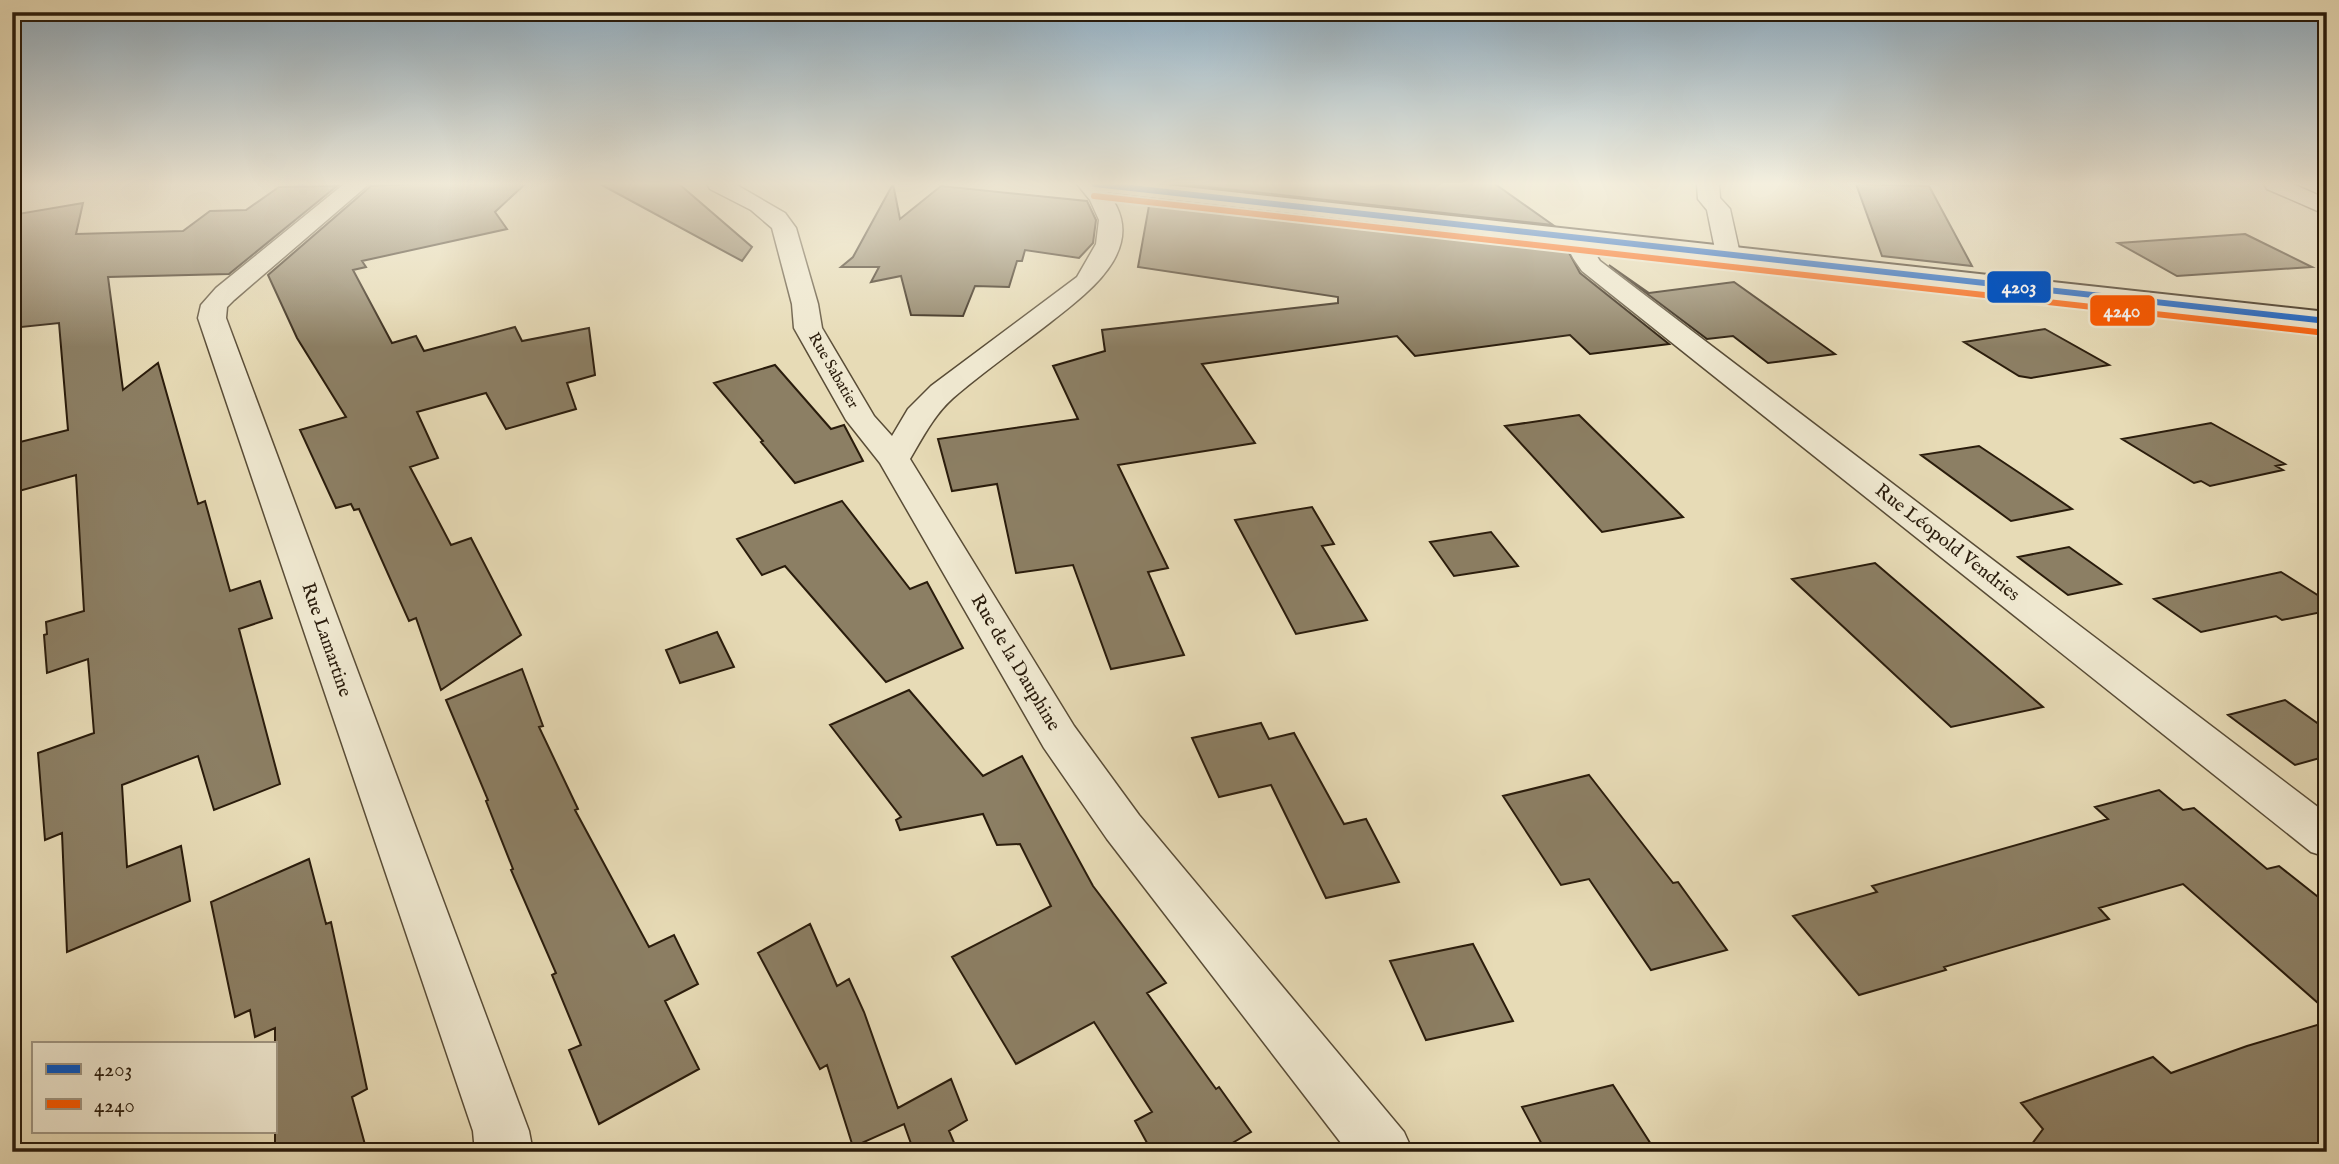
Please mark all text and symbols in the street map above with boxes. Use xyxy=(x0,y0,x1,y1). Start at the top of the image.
line badge: 4203 xyxy=(1986,270,2052,304)
text: 4203 xyxy=(2002,276,2036,300)
line badge: 4240 xyxy=(2089,294,2156,327)
text: 4240 xyxy=(2104,300,2140,324)
street label: Rue Sabatier xyxy=(803,329,863,413)
street label: Rue Léopold Vendries xyxy=(1870,479,2024,607)
street label: Rue Lamartine xyxy=(295,580,357,700)
street label: Rue de la Dauphine xyxy=(965,590,1065,736)
legend xyxy=(32,1042,276,1132)
text: 4203 xyxy=(94,1057,132,1084)
text: 4240 xyxy=(94,1093,135,1120)

